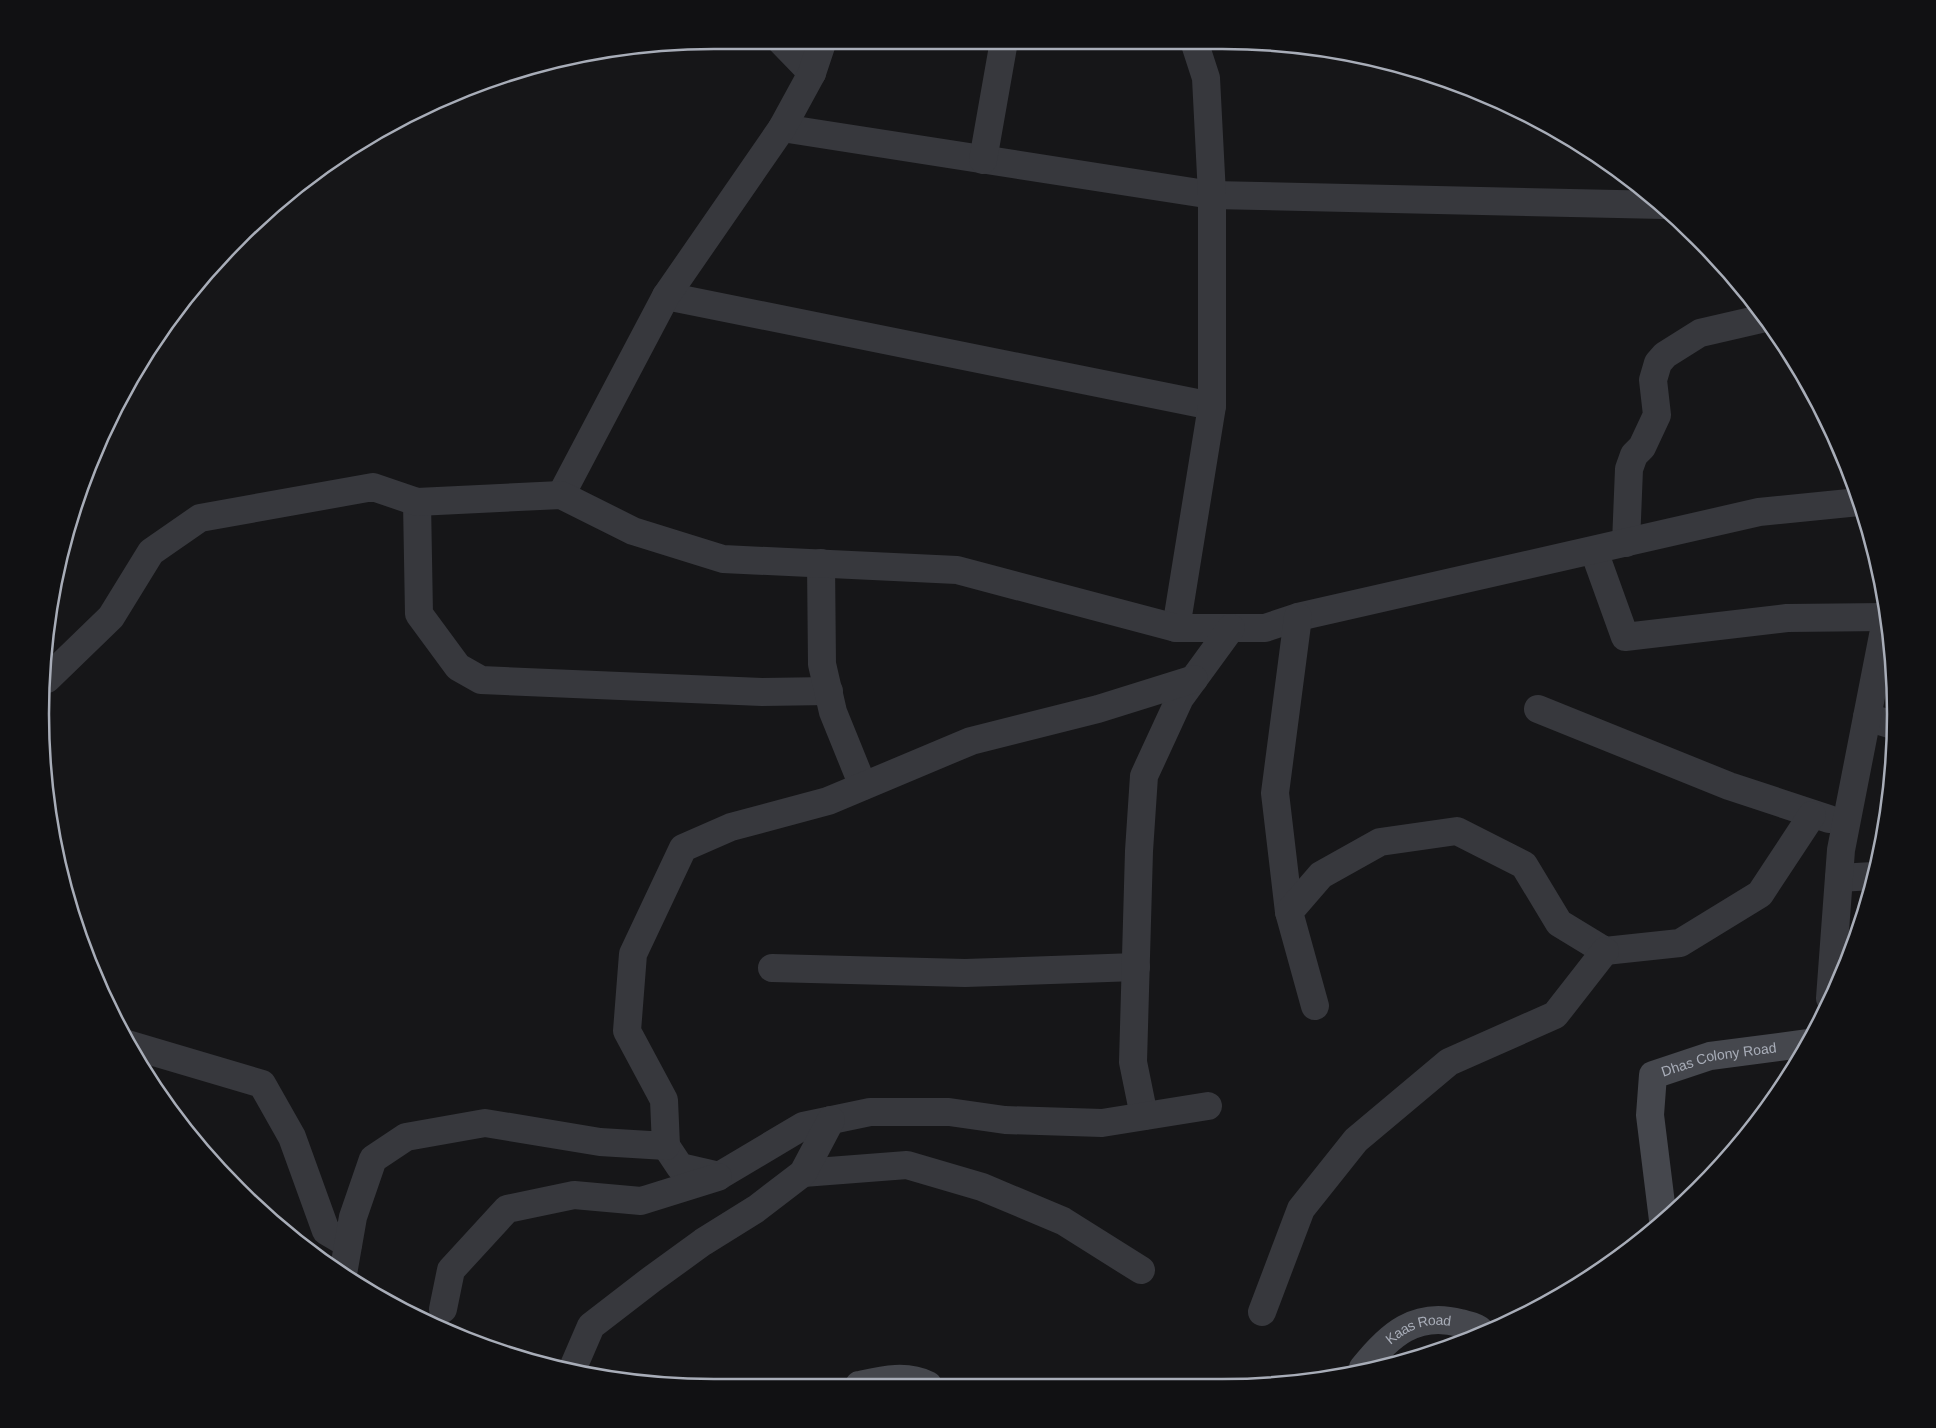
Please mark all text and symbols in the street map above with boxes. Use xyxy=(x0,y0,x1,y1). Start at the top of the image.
street label: Dhas Colony Road xyxy=(1659,1039,1777,1080)
street label: Kaas Road xyxy=(1382,1312,1452,1347)

